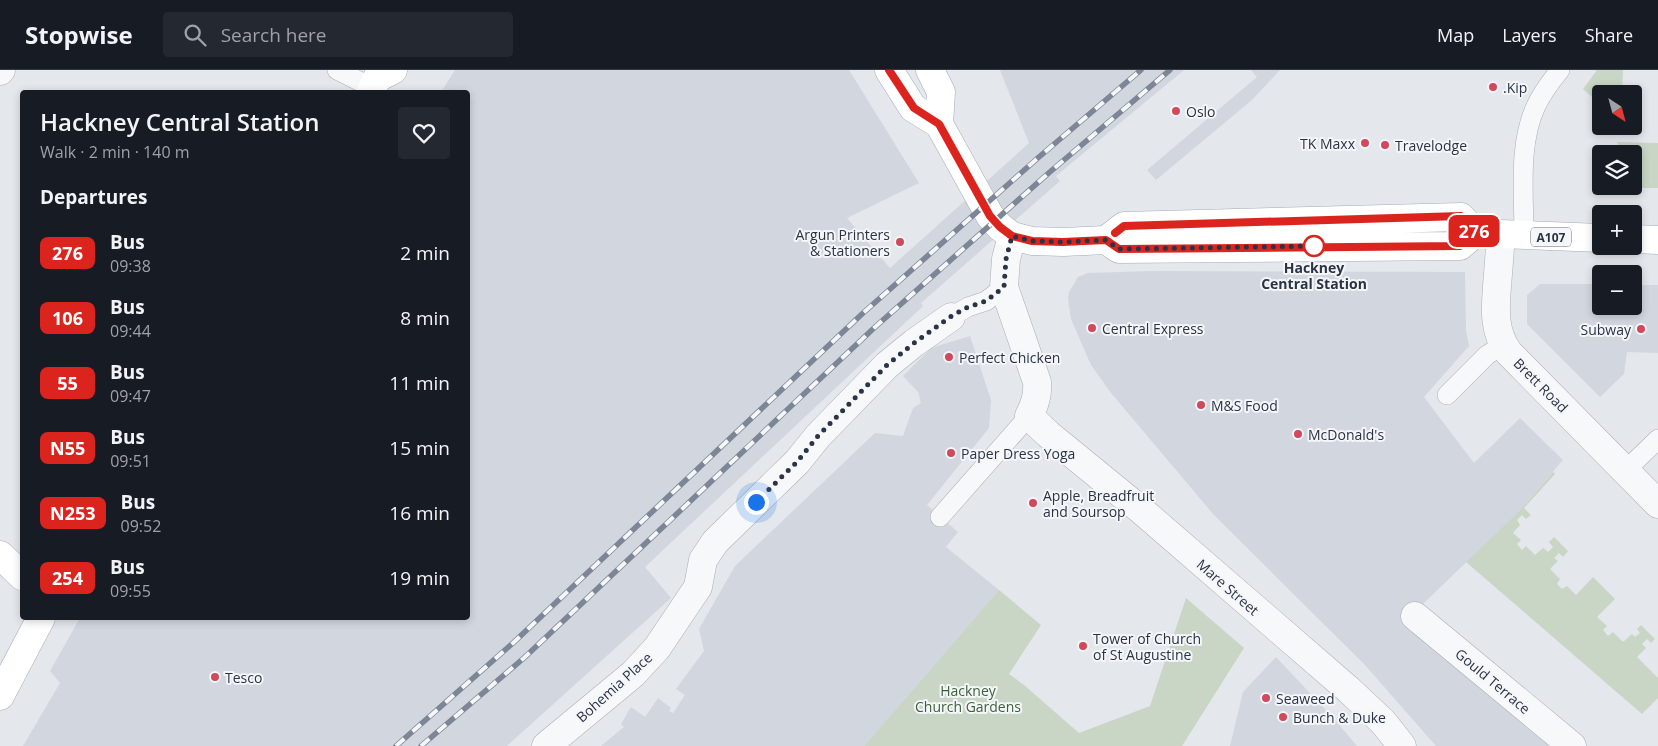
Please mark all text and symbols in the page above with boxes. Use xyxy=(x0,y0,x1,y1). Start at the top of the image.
search box xyxy=(163,12,513,57)
text: Stopwise xyxy=(25,18,133,51)
icon: search xyxy=(181,21,209,49)
text: Search here xyxy=(221,22,327,48)
text: Map xyxy=(1437,23,1474,47)
text: Layers xyxy=(1502,23,1557,47)
text: Share xyxy=(1585,23,1633,47)
place label: .Kip xyxy=(1503,78,1527,97)
marker: .Kip xyxy=(1487,81,1499,93)
north arrow xyxy=(1592,85,1642,135)
map controls xyxy=(1592,85,1642,315)
place label: Oslo xyxy=(1186,102,1216,121)
text: Hackney Central Station xyxy=(40,105,319,138)
marker: Oslo xyxy=(1170,105,1182,117)
button: heart xyxy=(398,107,450,159)
place label: TK Maxx xyxy=(1300,134,1356,153)
place label: Travelodge xyxy=(1395,136,1467,155)
marker: TK Maxx xyxy=(1359,137,1371,149)
marker: Travelodge xyxy=(1379,139,1391,151)
text: Walk · 2 min · 140 m xyxy=(40,141,190,163)
button: layers xyxy=(1592,145,1642,195)
text: Departures xyxy=(40,184,147,210)
button: + xyxy=(1592,205,1642,255)
line badge: 276 xyxy=(1445,215,1503,247)
text: 276 xyxy=(1459,219,1489,243)
place label: Argun Printers & Stationers xyxy=(796,225,890,260)
road number: A107 xyxy=(1531,228,1571,246)
text: Bus xyxy=(110,229,145,255)
marker: Hackney Central Station xyxy=(1303,235,1325,257)
marker: Argun Printers & Stationers xyxy=(894,236,906,248)
text: 2 min xyxy=(400,240,450,266)
text: 276 xyxy=(52,241,83,265)
text: 09:38 xyxy=(110,255,151,277)
place label: Hackney Central Station xyxy=(1261,258,1367,293)
button: − xyxy=(1592,265,1642,315)
text: Bus xyxy=(110,294,145,320)
text: 8 min xyxy=(400,305,450,331)
text: 106 xyxy=(52,306,83,330)
place label: Central Express xyxy=(1102,319,1204,338)
text: 09:44 xyxy=(110,320,151,342)
place label: Subway xyxy=(1581,320,1632,339)
marker: Central Express xyxy=(1086,322,1098,334)
marker: Subway xyxy=(1635,323,1647,335)
place label: Perfect Chicken xyxy=(959,348,1060,367)
marker: Perfect Chicken xyxy=(943,351,955,363)
street label: Brett Road xyxy=(1510,354,1572,416)
text: Bus xyxy=(110,359,145,385)
text: 11 min xyxy=(389,370,450,396)
text: 55 xyxy=(57,371,78,395)
text: 09:47 xyxy=(110,385,151,407)
place label: M&S Food xyxy=(1211,396,1278,415)
marker: M&S Food xyxy=(1195,399,1207,411)
text: Bus xyxy=(110,424,145,450)
place label: McDonald's xyxy=(1308,425,1384,444)
marker: McDonald's xyxy=(1292,428,1304,440)
text: 15 min xyxy=(389,435,450,461)
text: N55 xyxy=(50,436,85,460)
place label: Paper Dress Yoga xyxy=(961,444,1075,463)
marker: Paper Dress Yoga xyxy=(945,447,957,459)
text: 09:51 xyxy=(110,450,151,472)
place label: Apple, Breadfruit and Soursop xyxy=(1043,486,1154,521)
text: Bus xyxy=(121,489,155,515)
your location xyxy=(744,490,769,515)
marker: Apple, Breadfruit and Soursop xyxy=(1027,497,1039,509)
text: 16 min xyxy=(389,500,450,526)
text: N253 xyxy=(50,501,96,525)
text: 09:52 xyxy=(121,515,161,537)
text: Bus xyxy=(110,554,145,580)
street label: Mare Street xyxy=(1193,555,1263,619)
text: 19 min xyxy=(389,565,450,591)
text: 254 xyxy=(52,566,83,590)
text: 09:55 xyxy=(110,580,151,602)
place label: Tower of Church of St Augustine xyxy=(1093,629,1201,664)
marker: Tower of Church of St Augustine xyxy=(1077,640,1089,652)
street label: Gould Terrace xyxy=(1452,644,1535,718)
street label: Bohemia Place xyxy=(572,648,656,726)
place label: Tesco xyxy=(225,668,262,687)
marker: Tesco xyxy=(209,671,221,683)
park label: Hackney Church Gardens xyxy=(915,681,1021,716)
place label: Seaweed xyxy=(1276,689,1334,708)
marker: Seaweed xyxy=(1260,692,1272,704)
place label: Bunch & Duke xyxy=(1293,708,1386,727)
marker: Bunch & Duke xyxy=(1277,711,1289,723)

